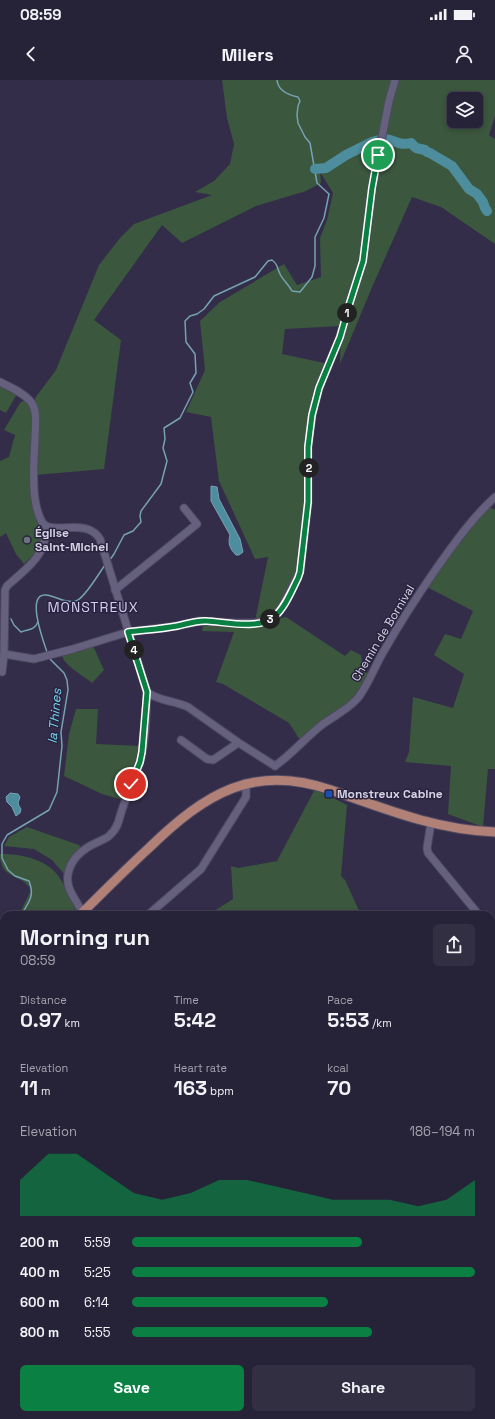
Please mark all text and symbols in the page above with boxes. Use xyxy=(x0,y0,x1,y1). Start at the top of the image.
text: 08:59 xyxy=(20,5,61,24)
icon: back xyxy=(20,43,42,65)
text: Milers xyxy=(221,43,274,66)
icon: person xyxy=(453,43,475,65)
map controls xyxy=(447,92,483,128)
button: layers xyxy=(447,92,483,128)
pin xyxy=(361,138,395,172)
icon: arrive xyxy=(367,144,389,166)
pin: 1 xyxy=(337,303,357,323)
text: 1 xyxy=(345,306,349,320)
pin: 2 xyxy=(299,458,319,478)
text: 2 xyxy=(306,461,312,475)
place label: Église Saint-Michel xyxy=(35,525,108,555)
marker: Église Saint-Michel xyxy=(22,535,32,545)
street label: Chemin de Bornival xyxy=(348,582,418,684)
district label: MONSTREUX xyxy=(47,598,139,616)
pin: 3 xyxy=(260,609,280,629)
text: 3 xyxy=(267,612,273,626)
pin: 4 xyxy=(124,640,144,660)
text: 4 xyxy=(131,643,138,657)
water label: la Thines xyxy=(44,687,65,744)
pin xyxy=(114,767,148,801)
icon: check xyxy=(120,773,142,795)
place label: Monstreux Cabine xyxy=(337,786,443,802)
marker: Monstreux Cabine xyxy=(324,789,334,799)
text: Morning run xyxy=(20,923,150,951)
button: share xyxy=(433,924,475,966)
text: 08:59 xyxy=(20,952,55,969)
text: Distance xyxy=(20,993,67,1007)
text: Time xyxy=(174,993,199,1007)
text: Pace xyxy=(327,993,353,1007)
text: 0.97 xyxy=(20,1007,62,1033)
text: 5:42 xyxy=(174,1007,216,1033)
text: 5:53 xyxy=(327,1007,369,1033)
text: km xyxy=(62,1016,80,1030)
text: /km xyxy=(369,1016,392,1030)
text: Elevation xyxy=(20,1061,68,1075)
text: Heart rate xyxy=(174,1061,227,1075)
text: kcal xyxy=(327,1061,349,1075)
text: 11 xyxy=(20,1075,38,1101)
text: 163 xyxy=(174,1075,207,1101)
text: 70 xyxy=(327,1075,351,1101)
text: m xyxy=(38,1084,50,1098)
text: bpm xyxy=(207,1084,234,1098)
text: Elevation xyxy=(20,1123,77,1140)
text: 186–194 m xyxy=(410,1123,475,1140)
text: 200 m xyxy=(20,1234,59,1251)
text: 5:59 xyxy=(84,1234,111,1251)
text: 400 m xyxy=(20,1264,60,1281)
text: 5:25 xyxy=(84,1264,111,1281)
text: 600 m xyxy=(20,1294,59,1311)
text: 6:14 xyxy=(84,1294,109,1311)
text: 800 m xyxy=(20,1324,59,1341)
text: 5:55 xyxy=(84,1324,111,1341)
button: Save xyxy=(20,1365,244,1411)
button: Share xyxy=(252,1365,475,1411)

